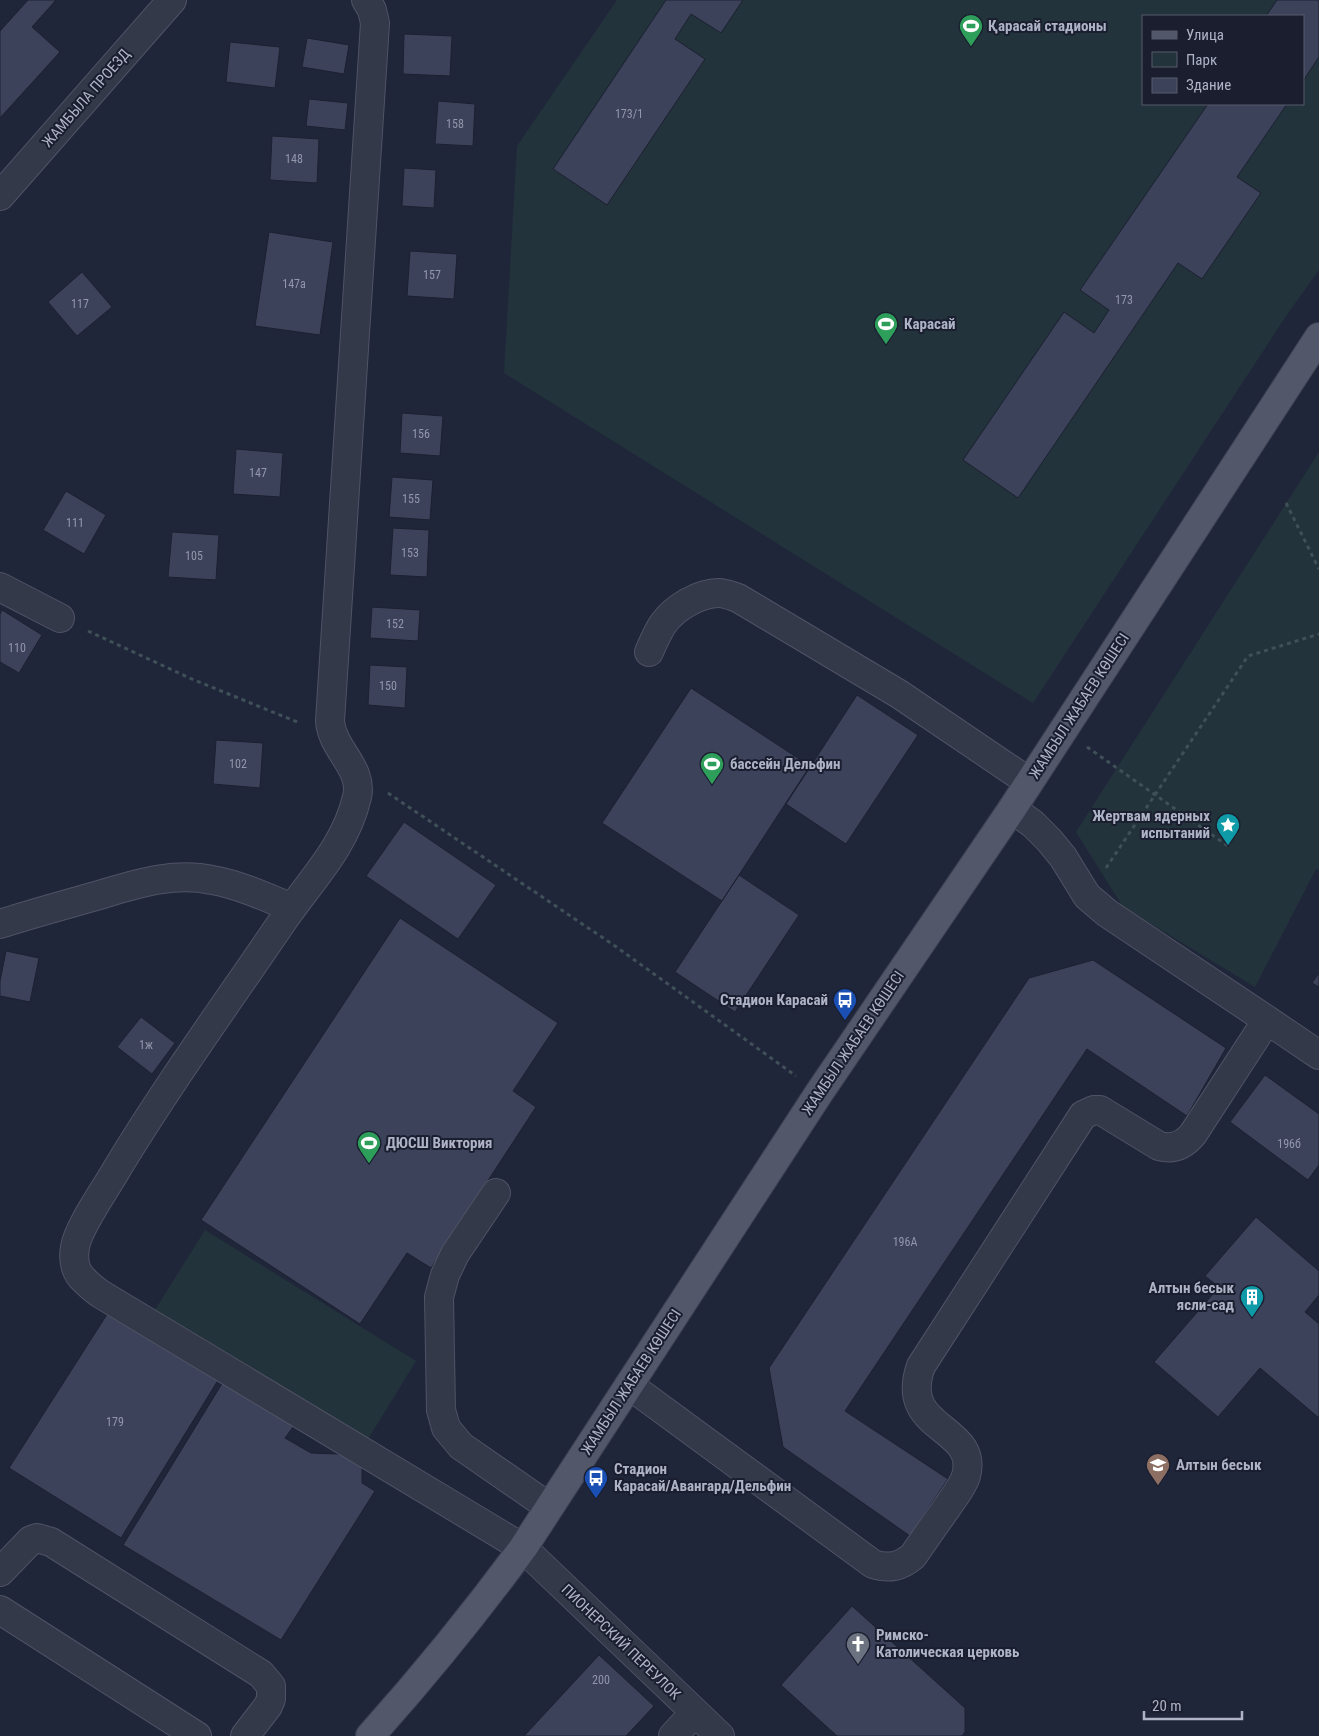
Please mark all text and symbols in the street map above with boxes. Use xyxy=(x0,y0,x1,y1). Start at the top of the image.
sports icon: Қарасай стадионы xyxy=(958,13,984,47)
legend xyxy=(1142,15,1304,105)
place label: Қарасай стадионы xyxy=(988,17,1107,35)
text: Улица xyxy=(1186,26,1224,44)
street label: ЖАМБЫЛА ПРОЕЗД xyxy=(38,45,134,151)
text: Парк xyxy=(1186,51,1217,69)
text: Здание xyxy=(1186,76,1231,94)
house number: 173/1 xyxy=(615,107,643,121)
house number: 158 xyxy=(446,117,464,131)
house number: 148 xyxy=(285,152,303,166)
house number: 157 xyxy=(423,268,441,282)
house number: 147а xyxy=(282,277,306,291)
house number: 173 xyxy=(1115,293,1133,307)
house number: 117 xyxy=(71,297,89,311)
sports icon: Карасай xyxy=(873,311,899,345)
place label: Карасай xyxy=(904,315,956,333)
house number: 156 xyxy=(412,427,430,441)
house number: 147 xyxy=(249,466,267,480)
house number: 155 xyxy=(402,492,420,506)
house number: 111 xyxy=(66,516,84,530)
house number: 153 xyxy=(401,546,419,560)
house number: 105 xyxy=(185,549,203,563)
house number: 152 xyxy=(386,617,404,631)
street label: ЖАМБЫЛ ЖАБАЕВ КӨШЕСІ xyxy=(1025,630,1133,782)
house number: 110 xyxy=(8,641,26,655)
house number: 150 xyxy=(379,679,397,693)
sports icon: бассейн Дельфин xyxy=(699,751,725,785)
place label: бассейн Дельфин xyxy=(730,755,840,773)
house number: 102 xyxy=(229,757,247,771)
place label: Жертвам ядерных испытаний xyxy=(1092,807,1210,842)
place icon: Жертвам ядерных испытаний xyxy=(1215,812,1241,846)
street label: ЖАМБЫЛ ЖАБАЕВ КӨШЕСІ xyxy=(798,968,908,1118)
bus stop icon: Стадион Карасай xyxy=(832,987,858,1021)
place label: Стадион Карасай xyxy=(720,991,828,1009)
house number: 1ж xyxy=(139,1038,153,1052)
sports icon: ДЮСШ Виктория xyxy=(356,1130,382,1164)
place label: ДЮСШ Виктория xyxy=(386,1134,492,1152)
house number: 196б xyxy=(1277,1137,1301,1151)
house number: 196А xyxy=(893,1235,917,1249)
place label: Алтын бесык ясли-сад xyxy=(1149,1279,1235,1314)
building icon: Алтын бесык ясли-сад xyxy=(1239,1284,1265,1318)
street label: ЖАМБЫЛ ЖАБАЕВ КӨШЕСІ xyxy=(577,1306,685,1458)
house number: 179 xyxy=(106,1415,124,1429)
school or university icon: Алтын бесык xyxy=(1145,1452,1171,1486)
place label: Алтын бесык xyxy=(1176,1456,1262,1474)
place label: Стадион Карасай/Авангард/Дельфин xyxy=(614,1460,791,1495)
bus stop icon: Стадион Карасай/Авангард/Дельфин xyxy=(583,1465,609,1499)
street label: ПИОНЕРСКИЙ ПЕРЕУЛОК xyxy=(558,1580,685,1704)
place label: Римско- Католическая церковь xyxy=(876,1626,1020,1661)
church icon: Римско- Католическая церковь xyxy=(845,1631,871,1665)
house number: 200 xyxy=(592,1673,610,1687)
scale bar xyxy=(1144,1688,1242,1720)
text: 20 m xyxy=(1152,1697,1182,1715)

